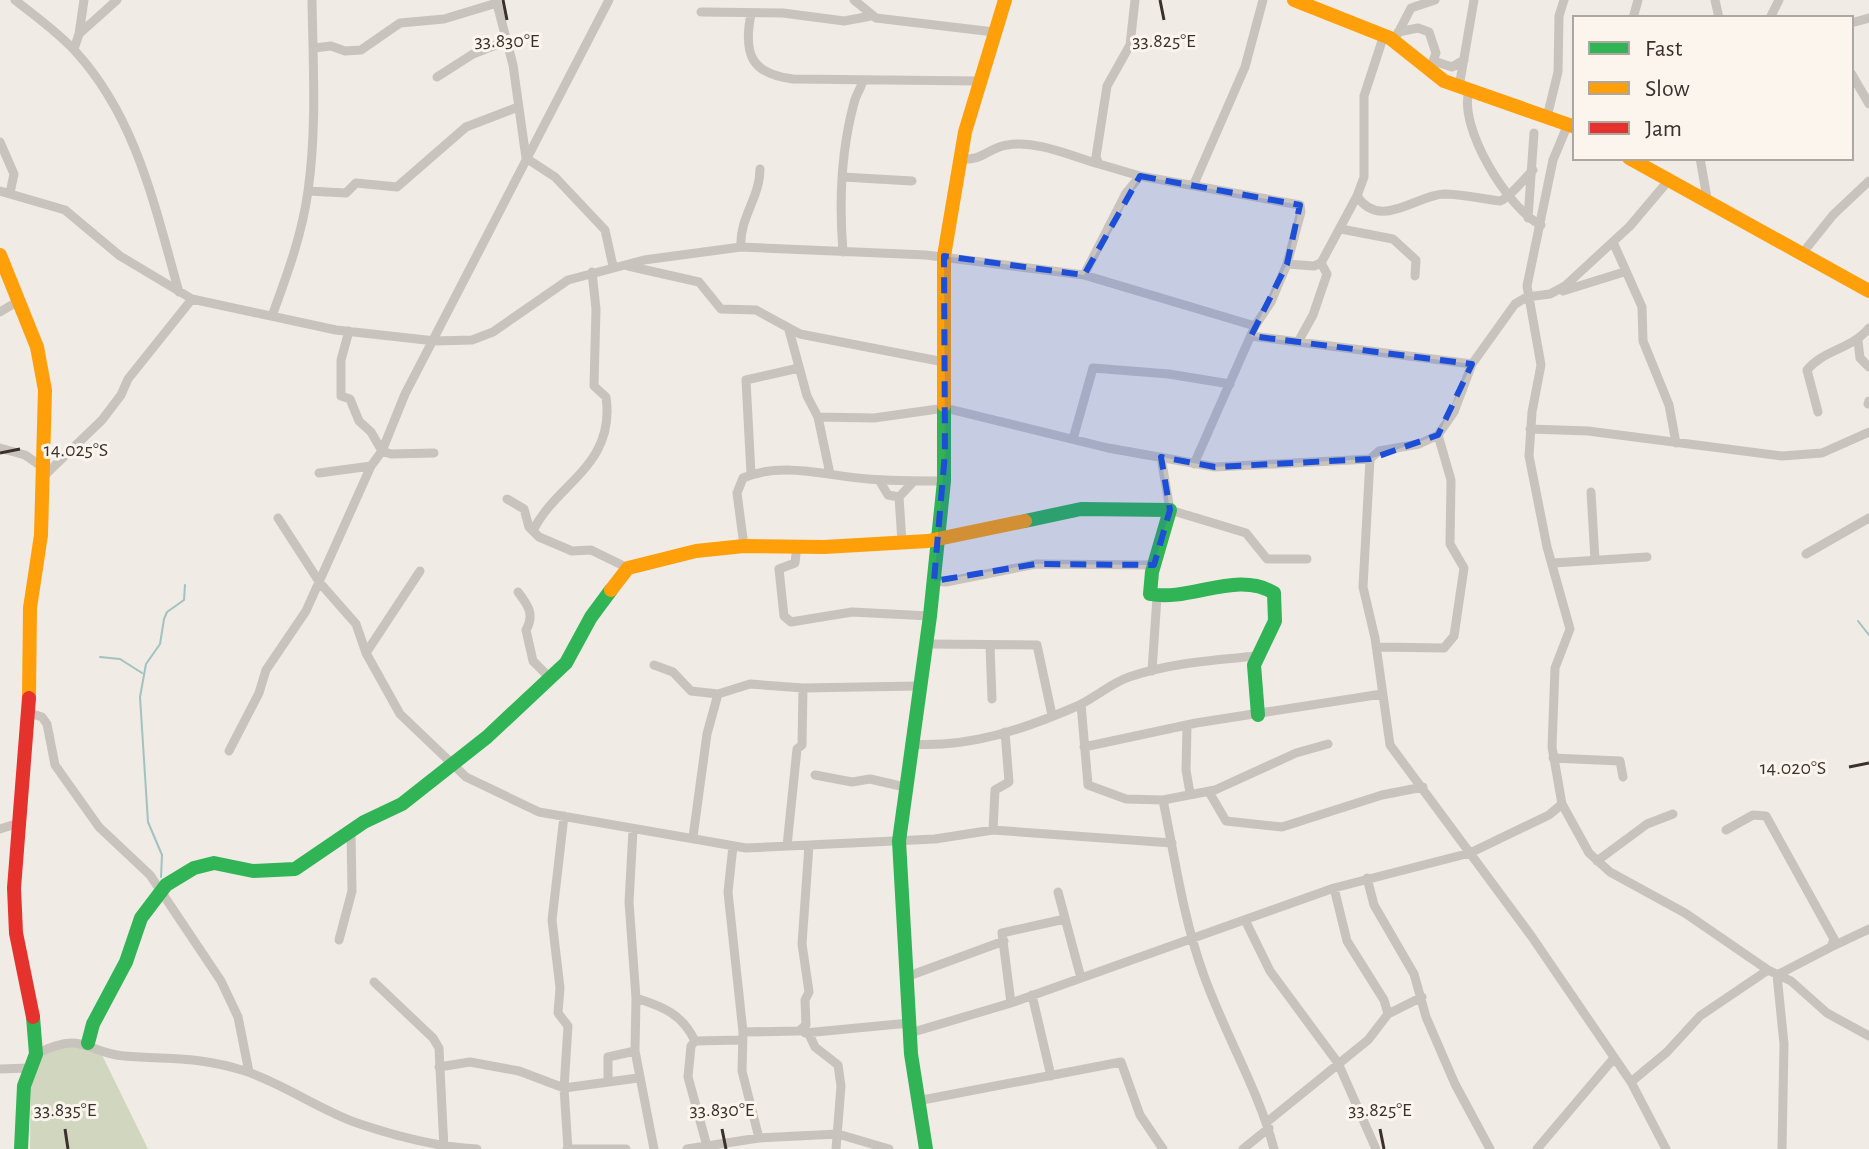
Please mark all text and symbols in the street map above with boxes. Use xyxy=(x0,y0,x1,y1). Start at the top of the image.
legend xyxy=(1573,16,1853,160)
text: 33.830°E xyxy=(475,31,540,51)
text: 33.825°E xyxy=(1132,31,1196,51)
text: Fast xyxy=(1645,37,1683,61)
text: Slow xyxy=(1645,77,1690,101)
text: Jam xyxy=(1645,117,1682,141)
text: 14.025°S xyxy=(44,440,108,460)
text: 14.020°S xyxy=(1760,758,1826,778)
text: 33.835°E xyxy=(34,1100,97,1120)
text: 33.830°E xyxy=(690,1100,755,1120)
text: 33.825°E xyxy=(1348,1100,1412,1120)

